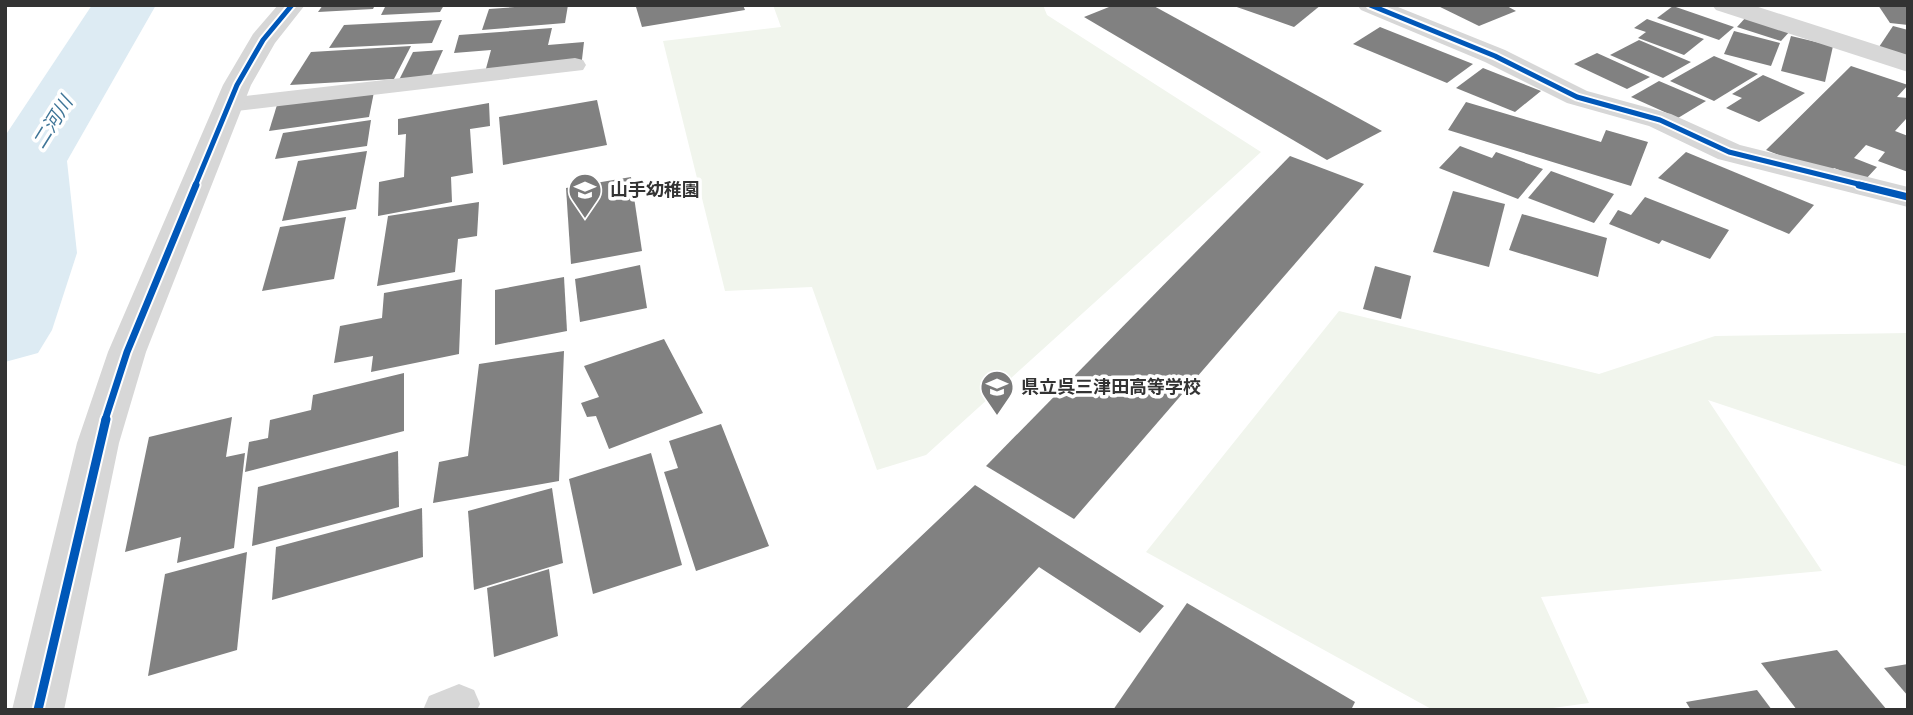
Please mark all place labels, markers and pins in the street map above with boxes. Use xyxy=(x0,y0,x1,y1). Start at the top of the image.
school or university icon: 山手幼稚園 xyxy=(566,171,604,220)
place label: 山手幼稚園 xyxy=(610,178,700,202)
school or university icon: 県立呉三津田高等学校 xyxy=(978,368,1016,417)
place label: 県立呉三津田高等学校 xyxy=(1021,375,1201,399)

